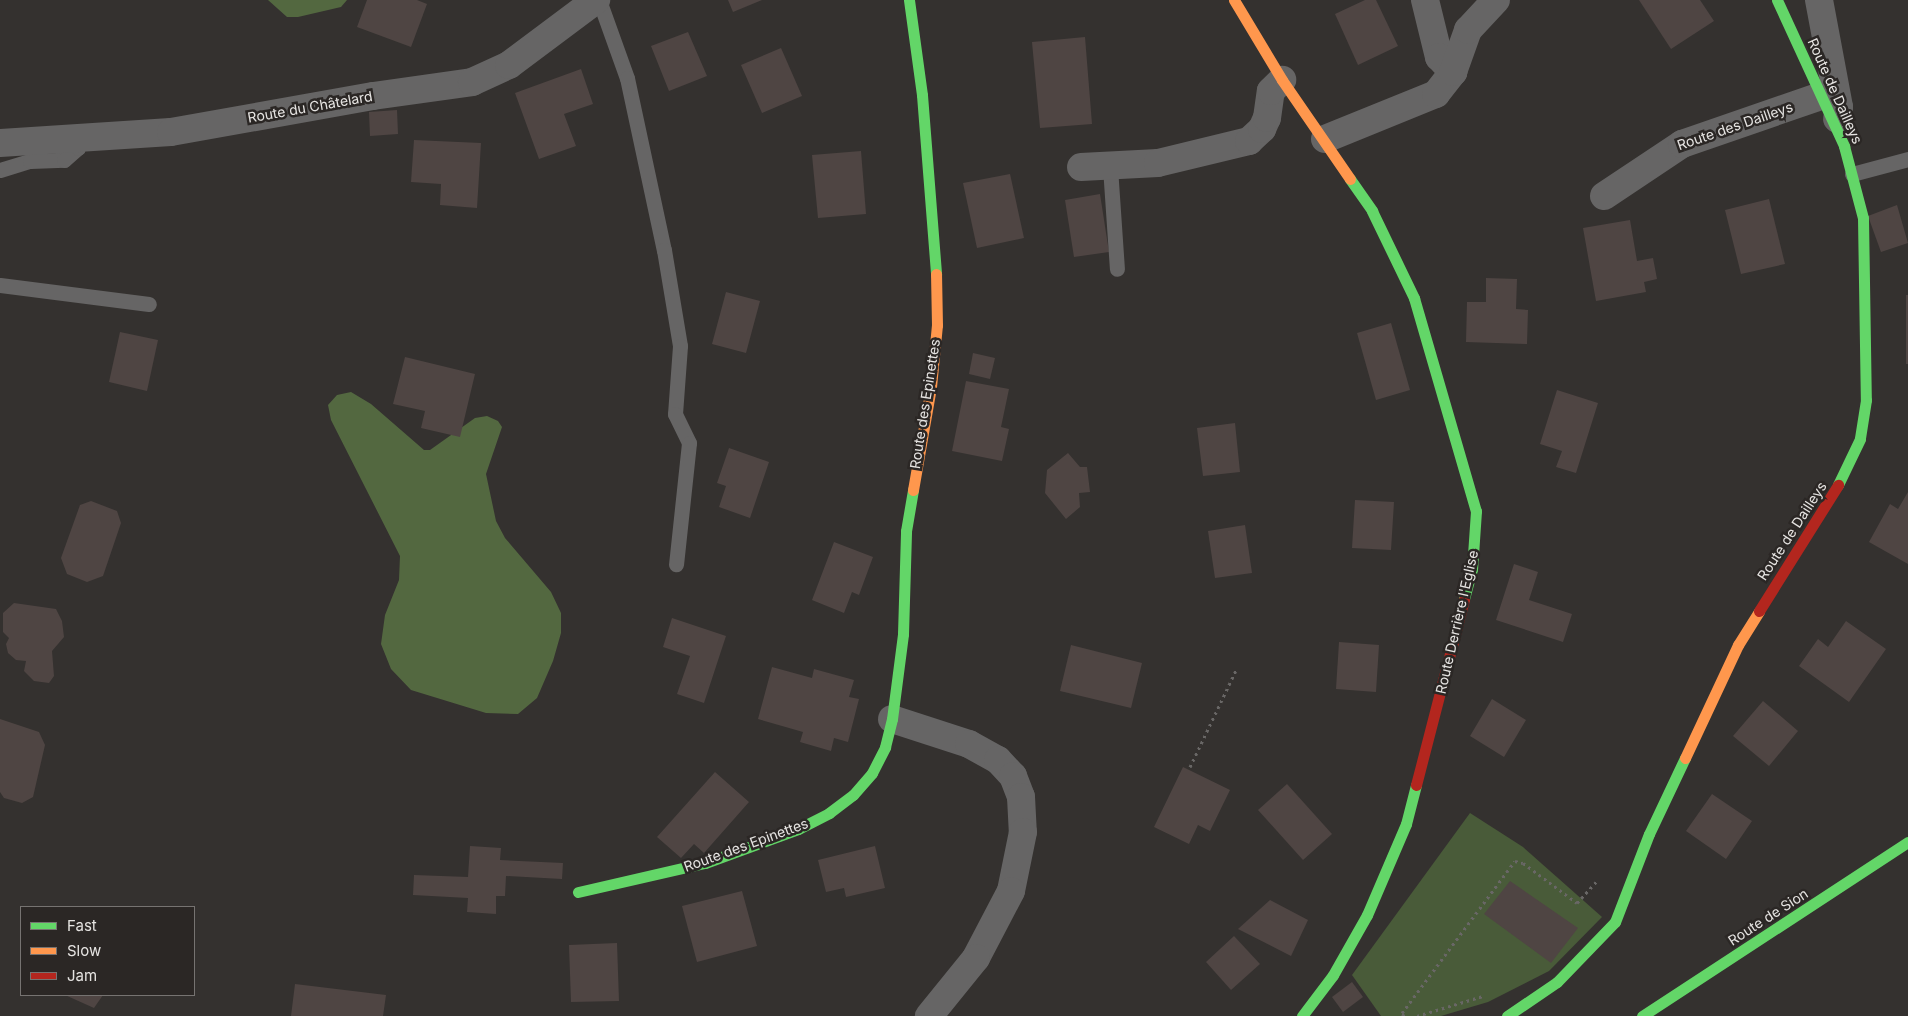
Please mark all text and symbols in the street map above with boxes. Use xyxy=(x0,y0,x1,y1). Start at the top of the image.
street label: Route de Dailleys xyxy=(1804,36,1866,146)
street label: Route du Châtelard xyxy=(246,88,374,126)
street label: Route des Dailleys xyxy=(1675,98,1795,154)
street label: Route des Epinettes xyxy=(906,338,944,470)
street label: Route de Dailleys xyxy=(1754,479,1830,583)
street label: Route Derrière l'Eglise xyxy=(1432,549,1482,695)
street label: Route des Epinettes xyxy=(682,815,810,875)
street label: Route de Sion xyxy=(1725,885,1811,949)
legend xyxy=(20,906,195,996)
text: Fast xyxy=(67,916,97,935)
text: Slow xyxy=(67,941,101,960)
text: Jam xyxy=(67,966,97,985)

